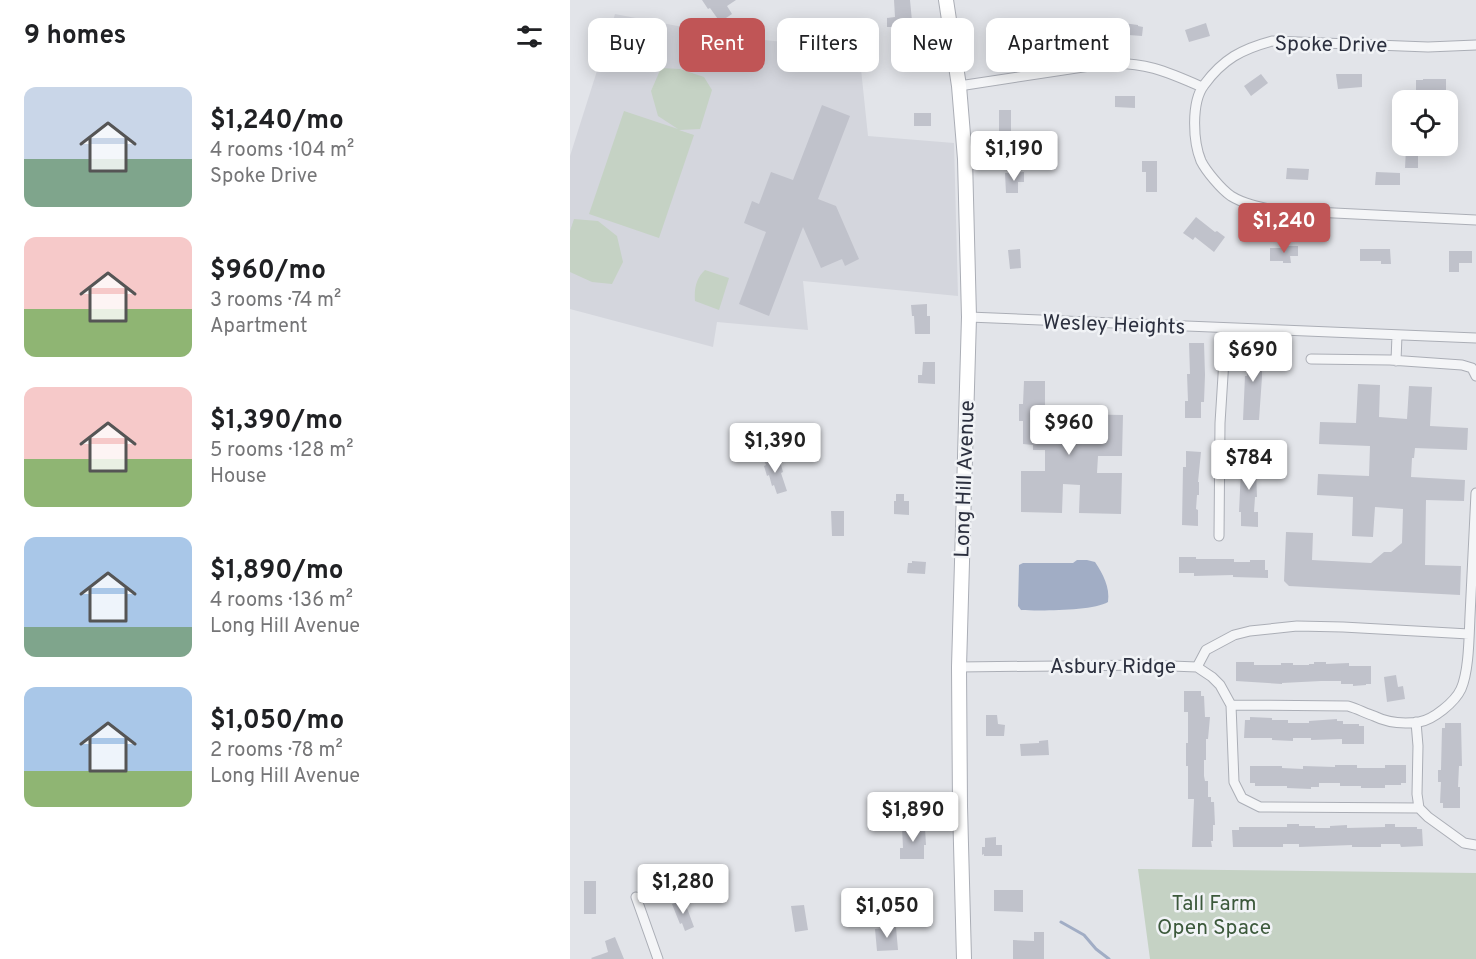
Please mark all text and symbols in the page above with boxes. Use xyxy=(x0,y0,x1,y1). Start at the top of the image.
chip: Buy xyxy=(588,18,667,72)
chip: Rent xyxy=(679,18,765,72)
chip: Filters xyxy=(777,18,879,72)
chip: New xyxy=(891,18,974,72)
chip: Apartment xyxy=(986,18,1130,72)
text: 9 homes xyxy=(24,20,126,53)
icon: filters xyxy=(513,20,546,53)
street label: Spoke Drive xyxy=(1274,31,1388,60)
map controls xyxy=(1392,90,1458,156)
button: locate xyxy=(1392,90,1458,156)
text: $1,240/mo xyxy=(210,105,344,138)
icon: home xyxy=(72,111,144,183)
pin: $1,190 xyxy=(965,131,1063,182)
text: $1,190 xyxy=(985,137,1043,163)
text: 4 rooms · 104 m² xyxy=(210,138,354,164)
text: Spoke Drive xyxy=(210,164,318,190)
pin: $1,240 xyxy=(1235,203,1333,254)
text: $1,240 xyxy=(1252,209,1316,235)
text: $960/mo xyxy=(210,255,326,288)
icon: home xyxy=(72,261,144,333)
text: 3 rooms · 74 m² xyxy=(210,288,341,314)
street label: Wesley Heights xyxy=(1042,310,1186,341)
text: Apartment xyxy=(210,314,308,340)
pin: $690 xyxy=(1217,332,1289,383)
text: $690 xyxy=(1228,338,1278,364)
street label: Long Hill Avenue xyxy=(949,400,982,558)
text: $1,390/mo xyxy=(210,405,343,438)
pin: $960 xyxy=(1033,405,1105,456)
icon: home xyxy=(72,411,144,483)
text: $960 xyxy=(1044,411,1094,437)
pin: $1,390 xyxy=(726,423,824,474)
text: $1,390 xyxy=(744,429,806,455)
text: 5 rooms · 128 m² xyxy=(210,438,353,464)
pin: $784 xyxy=(1213,440,1285,491)
text: $784 xyxy=(1225,446,1273,472)
text: House xyxy=(210,464,266,490)
text: $1,890/mo xyxy=(210,555,344,588)
icon: home xyxy=(72,561,144,633)
text: 4 rooms · 136 m² xyxy=(210,588,353,614)
text: Long Hill Avenue xyxy=(210,614,360,640)
street label: Asbury Ridge xyxy=(1050,654,1176,681)
text: $1,050/mo xyxy=(210,705,344,738)
icon: home xyxy=(72,711,144,783)
text: 2 rooms · 78 m² xyxy=(210,738,343,764)
text: Long Hill Avenue xyxy=(210,764,360,790)
pin: $1,890 xyxy=(864,792,962,843)
text: $1,890 xyxy=(881,798,945,824)
pin: $1,280 xyxy=(634,864,732,915)
text: $1,280 xyxy=(652,870,714,896)
pin: $1,050 xyxy=(838,888,936,939)
park label: Tall Farm Open Space xyxy=(1157,891,1271,942)
text: $1,050 xyxy=(855,894,919,920)

